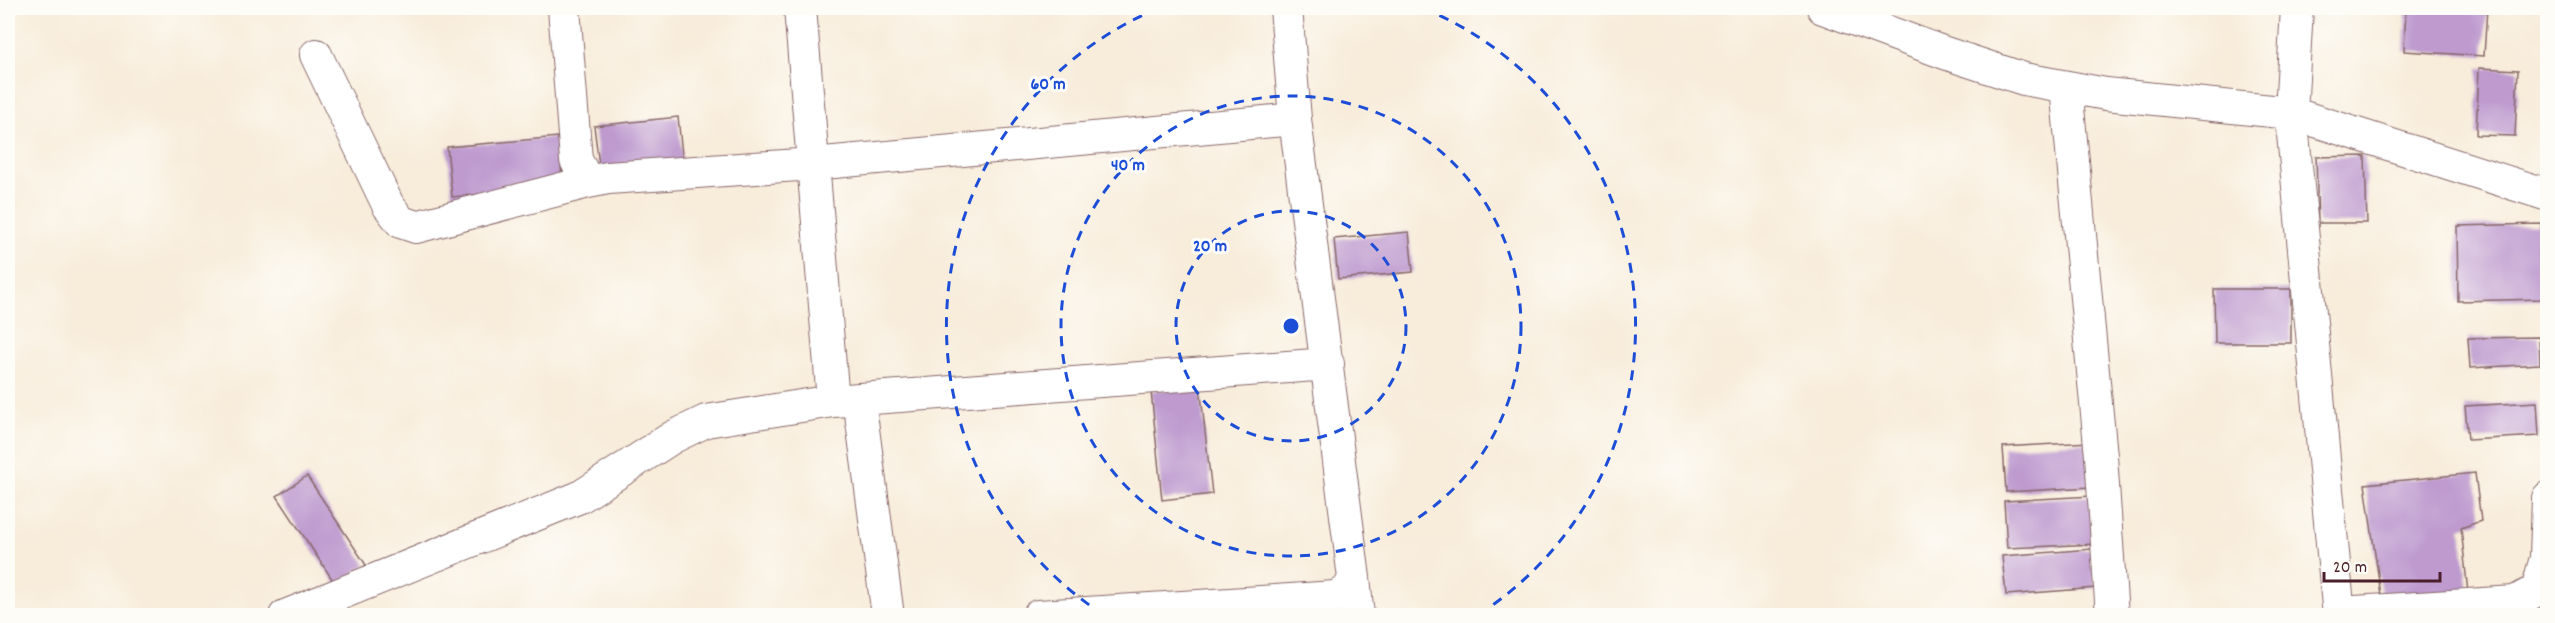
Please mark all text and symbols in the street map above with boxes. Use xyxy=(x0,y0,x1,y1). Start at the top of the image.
text: 60 m xyxy=(1030,73,1066,98)
text: 40 m xyxy=(1111,154,1145,179)
text: 20 m xyxy=(1193,235,1227,260)
centre of rings xyxy=(1281,316,1301,336)
scale bar xyxy=(2324,545,2440,583)
text: 20 m xyxy=(2333,556,2367,581)

